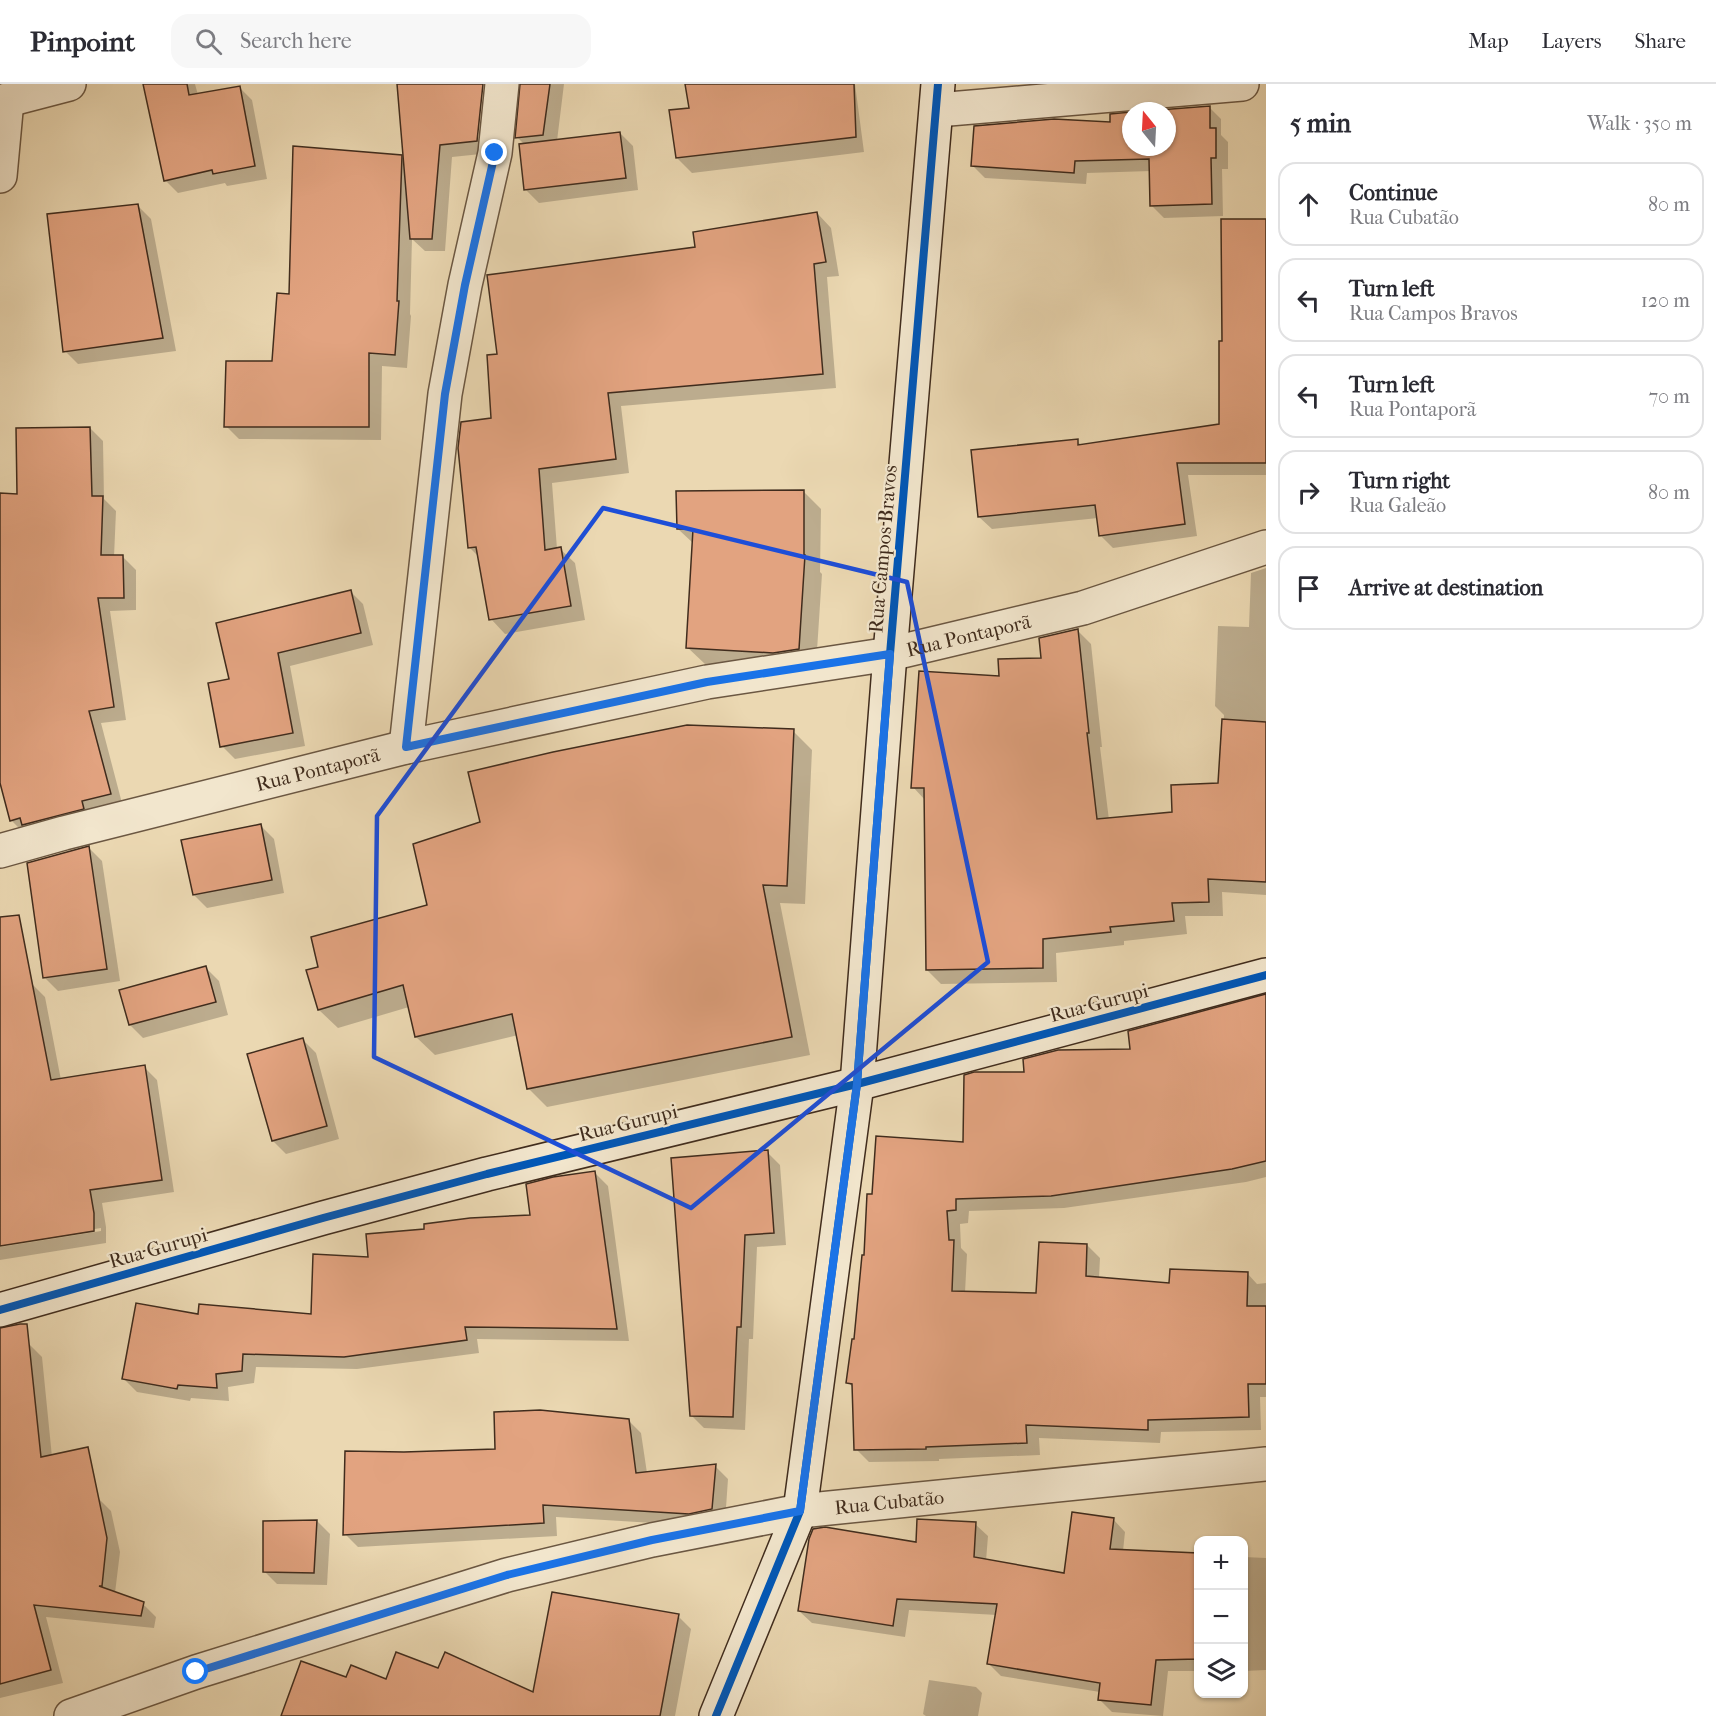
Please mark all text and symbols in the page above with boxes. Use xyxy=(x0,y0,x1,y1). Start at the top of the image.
search box xyxy=(171,14,591,68)
text: Pinpoint xyxy=(30,25,135,58)
icon: search xyxy=(192,25,225,58)
text: Search here xyxy=(240,28,352,54)
text: Map xyxy=(1468,29,1509,53)
text: Layers xyxy=(1542,29,1601,53)
text: Share xyxy=(1634,29,1686,53)
north arrow xyxy=(1122,102,1176,156)
text: 5 min xyxy=(1290,108,1351,139)
text: Walk · 350 m xyxy=(1587,112,1692,135)
route end xyxy=(481,139,507,165)
text: Continue xyxy=(1349,180,1438,206)
icon: ahead xyxy=(1292,188,1325,221)
text: 80 m xyxy=(1648,193,1690,216)
text: Rua Cubatão xyxy=(1349,206,1459,229)
text: Turn left xyxy=(1349,276,1435,302)
icon: left xyxy=(1292,284,1325,317)
text: 120 m xyxy=(1641,289,1690,312)
text: Rua Campos Bravos xyxy=(1349,302,1518,325)
text: Turn left xyxy=(1349,372,1435,398)
icon: left xyxy=(1292,380,1325,413)
text: 70 m xyxy=(1648,385,1690,408)
text: Rua Pontaporã xyxy=(1349,398,1476,421)
street label: Rua Campos Bravos xyxy=(864,464,902,634)
text: Turn right xyxy=(1349,468,1450,494)
icon: right xyxy=(1292,476,1325,509)
text: 80 m xyxy=(1648,481,1690,504)
text: Rua Galeão xyxy=(1349,494,1446,517)
icon: arrive xyxy=(1292,572,1325,605)
text: Arrive at destination xyxy=(1349,575,1543,601)
street label: Rua Pontaporã xyxy=(904,609,1034,661)
street label: Rua Pontaporã xyxy=(253,742,383,796)
street label: Rua Gurupi xyxy=(1047,979,1151,1027)
street label: Rua Gurupi xyxy=(576,1100,680,1146)
street label: Rua Gurupi xyxy=(106,1223,210,1273)
street label: Rua Cubatão xyxy=(833,1485,945,1519)
map controls xyxy=(1194,1536,1248,1698)
button: + xyxy=(1194,1536,1248,1590)
button: − xyxy=(1194,1590,1248,1644)
button: layers xyxy=(1194,1644,1248,1698)
route start xyxy=(182,1658,208,1684)

